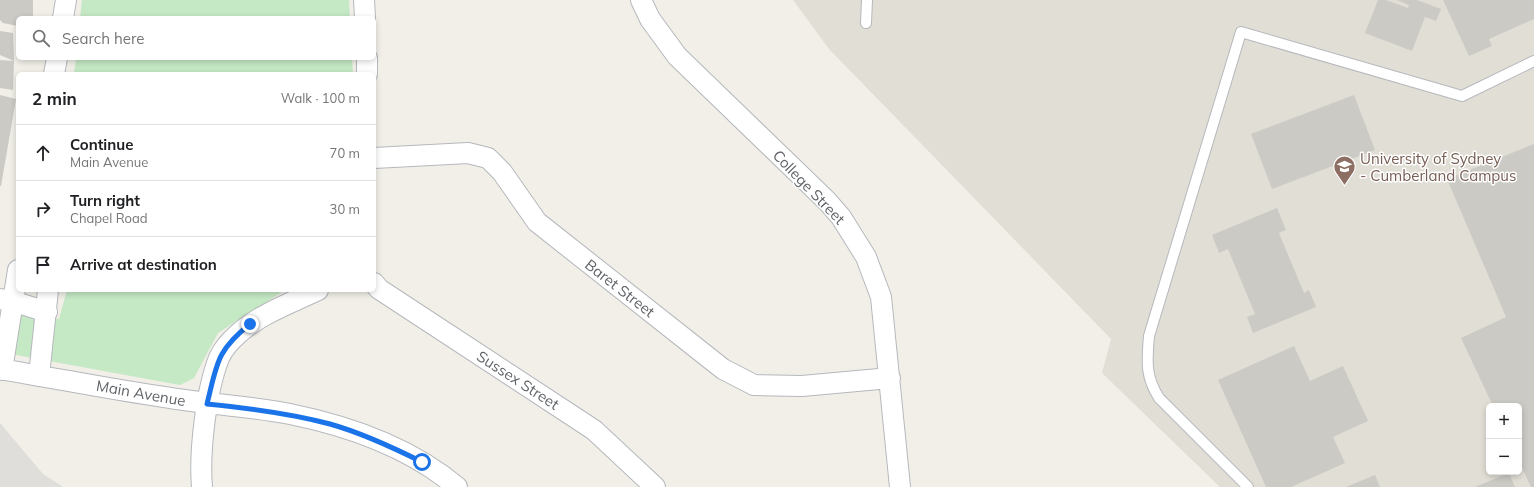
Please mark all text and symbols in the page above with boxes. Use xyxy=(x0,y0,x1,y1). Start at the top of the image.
search box xyxy=(16,16,376,60)
icon: search xyxy=(30,27,52,49)
text: Search here xyxy=(62,29,144,48)
text: 2 min xyxy=(32,88,77,109)
text: Walk · 100 m xyxy=(281,90,360,106)
text: Continue xyxy=(70,135,133,154)
icon: ahead xyxy=(32,142,54,164)
text: 70 m xyxy=(330,145,360,161)
street label: College Street xyxy=(769,146,849,228)
place label: University of Sydney - Cumberland Campus xyxy=(1360,149,1516,185)
text: Main Avenue xyxy=(70,154,148,170)
school or university icon: University of Sydney - Cumberland Campus xyxy=(1332,154,1358,187)
text: Turn right xyxy=(70,191,140,210)
icon: right xyxy=(32,198,54,220)
text: 30 m xyxy=(330,201,360,217)
text: Chapel Road xyxy=(70,210,148,226)
icon: arrive xyxy=(32,254,54,276)
text: Arrive at destination xyxy=(70,255,217,274)
street label: Baret Street xyxy=(581,255,659,321)
route end xyxy=(241,315,259,333)
street label: Sussex Street xyxy=(473,346,563,414)
street label: Main Avenue xyxy=(95,376,187,410)
map controls xyxy=(1486,403,1522,475)
button: + xyxy=(1486,403,1522,439)
button: − xyxy=(1486,439,1522,475)
route start xyxy=(413,453,431,471)

